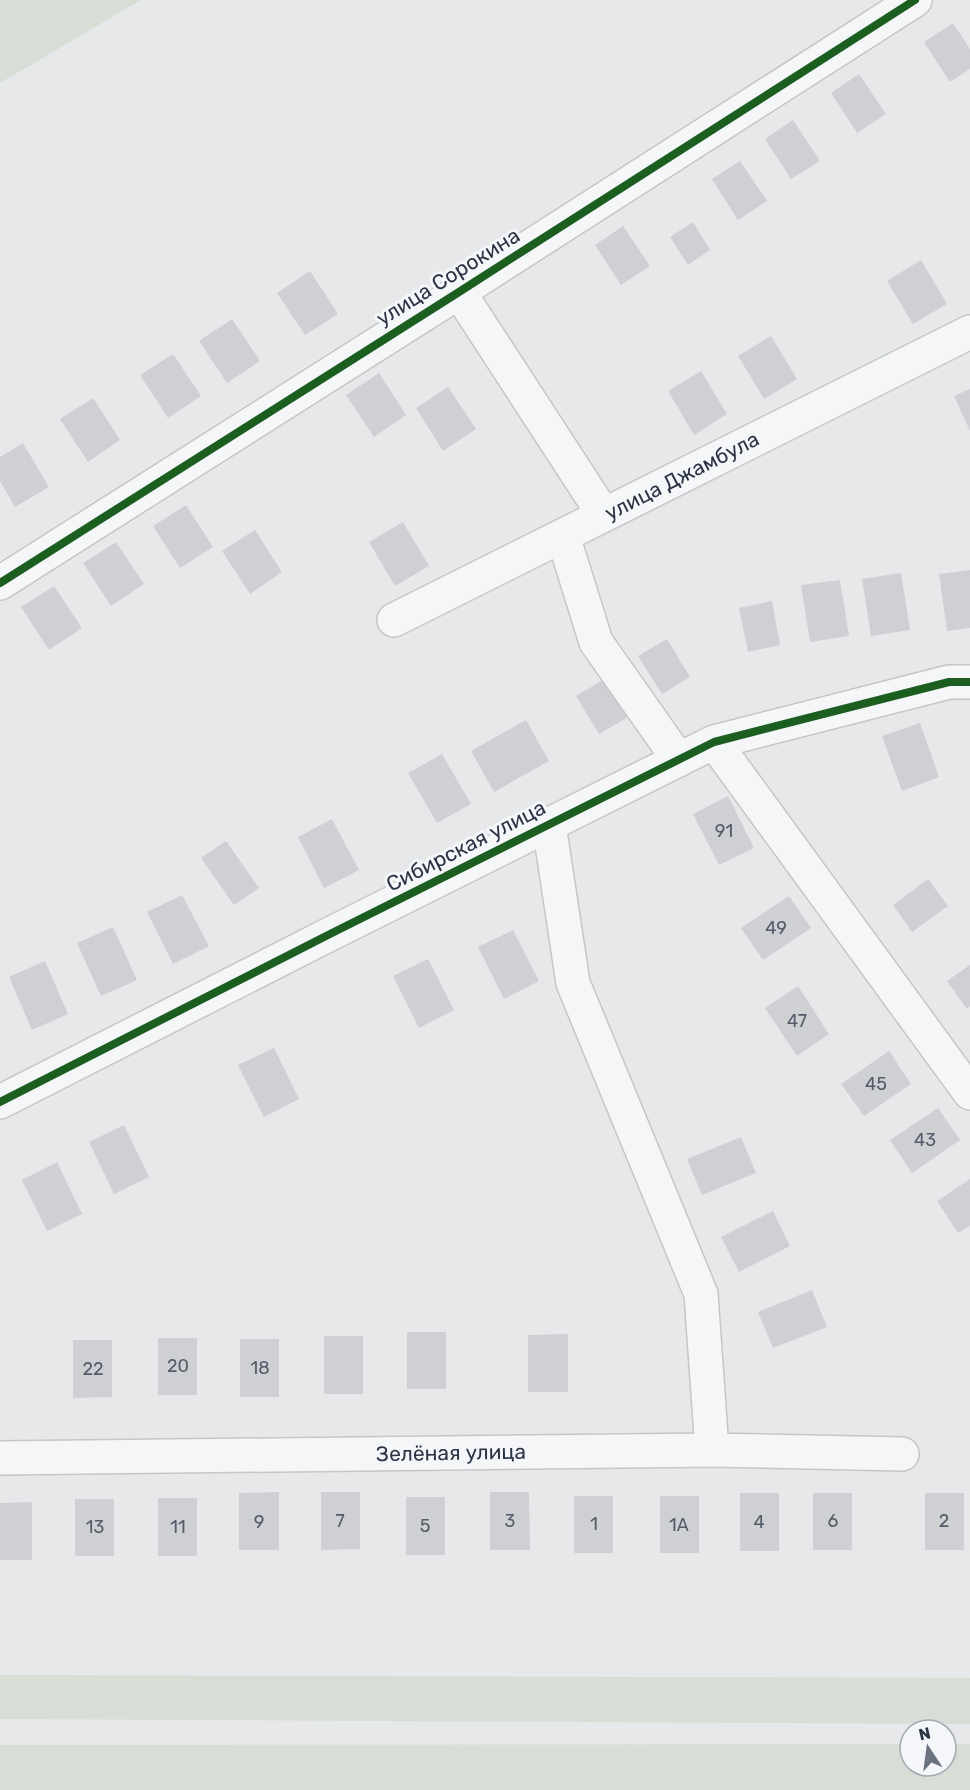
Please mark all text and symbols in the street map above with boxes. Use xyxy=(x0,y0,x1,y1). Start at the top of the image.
street label: улица Сорокина xyxy=(371,222,524,331)
street label: улица Джамбула xyxy=(600,426,763,525)
street label: Сибирская улица xyxy=(382,795,550,897)
house number: 91 xyxy=(715,820,733,842)
house number: 49 xyxy=(765,917,787,939)
house number: 47 xyxy=(787,1010,807,1032)
house number: 45 xyxy=(865,1073,887,1095)
house number: 43 xyxy=(914,1129,936,1151)
house number: 20 xyxy=(167,1355,189,1377)
house number: 18 xyxy=(250,1357,270,1379)
house number: 22 xyxy=(82,1358,104,1380)
street label: Зелёная улица xyxy=(376,1439,526,1466)
house number: 7 xyxy=(335,1510,345,1532)
house number: 3 xyxy=(505,1510,515,1532)
house number: 6 xyxy=(828,1510,839,1532)
house number: 2 xyxy=(939,1510,949,1532)
house number: 9 xyxy=(254,1511,264,1533)
house number: 4 xyxy=(753,1511,765,1533)
house number: 1 xyxy=(590,1513,598,1535)
house number: 1А xyxy=(669,1514,689,1536)
house number: 5 xyxy=(420,1515,430,1537)
house number: 13 xyxy=(86,1516,104,1538)
house number: 11 xyxy=(170,1516,186,1538)
north arrow xyxy=(898,1718,958,1778)
text: N xyxy=(917,1723,932,1744)

